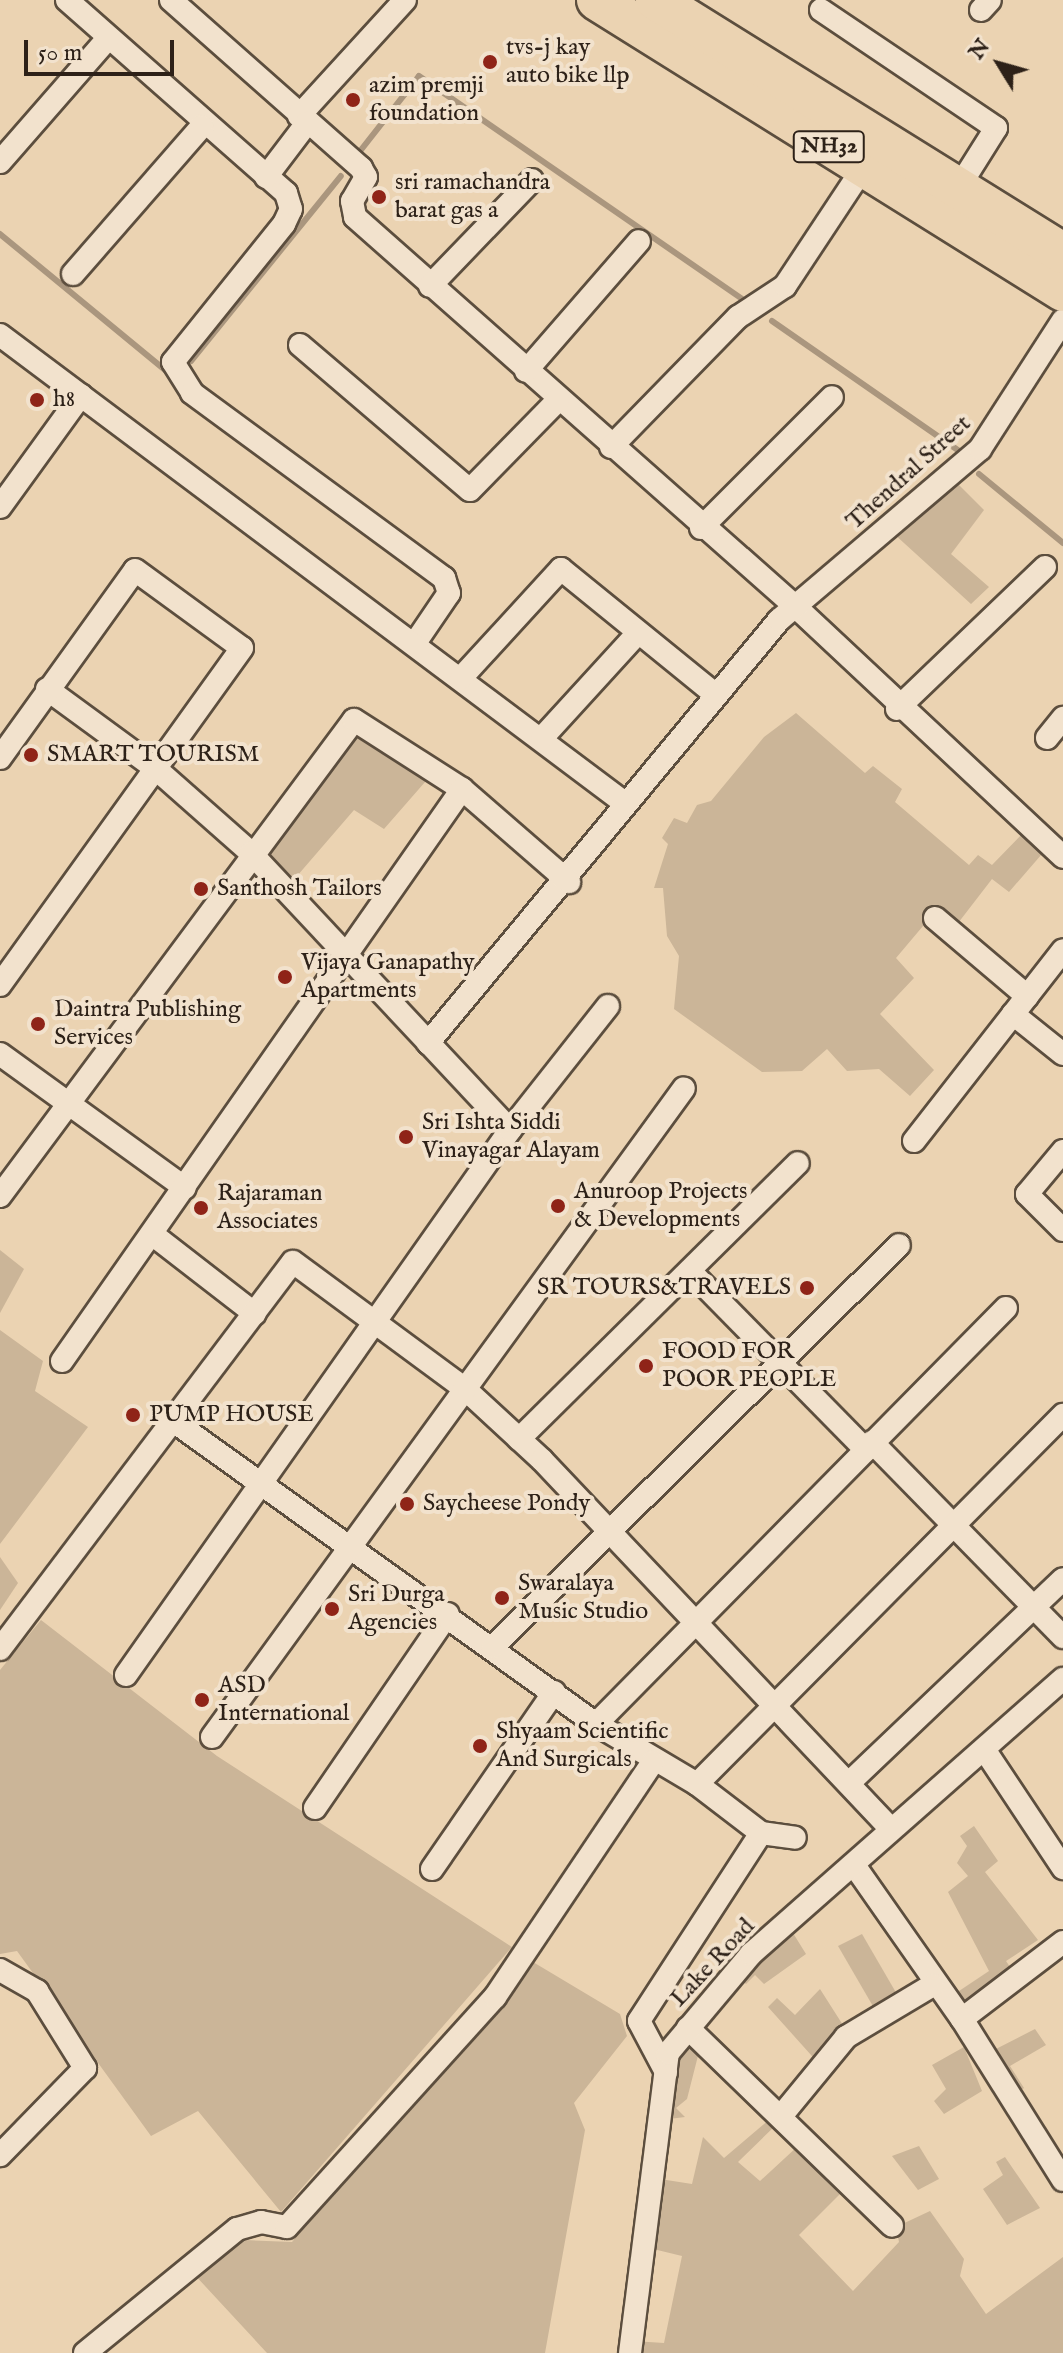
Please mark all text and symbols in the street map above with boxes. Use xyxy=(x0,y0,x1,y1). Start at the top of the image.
scale bar xyxy=(28,24,178,74)
north arrow xyxy=(959,24,1039,104)
place label: tvs-j kay auto bike llp xyxy=(506,34,629,90)
text: N xyxy=(963,34,997,66)
text: 50 m xyxy=(38,38,82,69)
marker: tvs-j kay auto bike llp xyxy=(481,53,499,71)
place label: azim premji foundation xyxy=(369,72,484,128)
marker: azim premji foundation xyxy=(344,91,362,109)
road number: NH32 xyxy=(791,129,867,165)
place label: sri ramachandra barat gas a xyxy=(395,169,550,225)
marker: sri ramachandra barat gas a xyxy=(370,188,388,206)
place label: h8 xyxy=(53,386,75,414)
marker: h8 xyxy=(28,391,46,409)
street label: Thendral Street xyxy=(841,410,977,536)
place label: SMART TOURISM xyxy=(47,741,259,769)
marker: SMART TOURISM xyxy=(22,746,40,764)
place label: Santhosh Tailors xyxy=(217,875,382,903)
marker: Santhosh Tailors xyxy=(192,880,210,898)
place label: Vijaya Ganapathy Apartments xyxy=(301,949,475,1005)
marker: Vijaya Ganapathy Apartments xyxy=(276,968,294,986)
place label: Daintra Publishing Services xyxy=(54,996,241,1052)
marker: Daintra Publishing Services xyxy=(29,1015,47,1033)
place label: Sri Ishta Siddi Vinayagar Alayam xyxy=(422,1109,600,1165)
marker: Sri Ishta Siddi Vinayagar Alayam xyxy=(397,1128,415,1146)
place label: Anuroop Projects & Developments xyxy=(574,1178,747,1234)
place label: Rajaraman Associates xyxy=(217,1180,322,1236)
marker: Anuroop Projects & Developments xyxy=(549,1197,567,1215)
marker: Rajaraman Associates xyxy=(192,1199,210,1217)
place label: SR TOURS&TRAVELS xyxy=(537,1274,791,1302)
marker: SR TOURS&TRAVELS xyxy=(798,1279,816,1297)
place label: FOOD FOR POOR PEOPLE xyxy=(662,1338,836,1394)
marker: FOOD FOR POOR PEOPLE xyxy=(637,1357,655,1375)
place label: PUMP HOUSE xyxy=(149,1401,314,1429)
marker: PUMP HOUSE xyxy=(124,1406,142,1424)
place label: Saycheese Pondy xyxy=(423,1490,590,1518)
marker: Saycheese Pondy xyxy=(398,1495,416,1513)
place label: Swaralaya Music Studio xyxy=(518,1570,648,1626)
place label: Sri Durga Agencies xyxy=(348,1581,445,1637)
marker: Swaralaya Music Studio xyxy=(493,1589,511,1607)
marker: Sri Durga Agencies xyxy=(323,1600,341,1618)
place label: ASD International xyxy=(218,1672,349,1728)
marker: ASD International xyxy=(193,1691,211,1709)
place label: Shyaam Scientific And Surgicals xyxy=(496,1718,669,1774)
marker: Shyaam Scientific And Surgicals xyxy=(471,1737,489,1755)
street label: Lake Road xyxy=(665,1913,761,2013)

